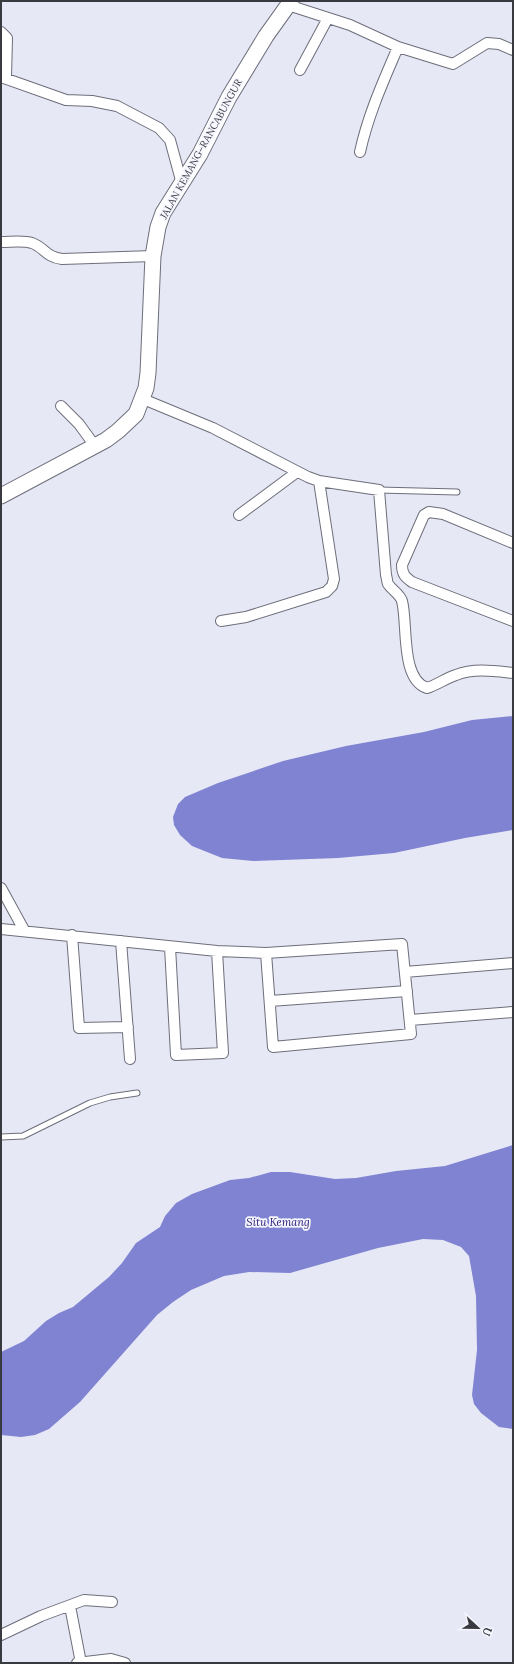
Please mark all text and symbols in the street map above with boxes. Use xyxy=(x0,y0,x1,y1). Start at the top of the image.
street label: JALAN KEMANG–RANCABUNGUR xyxy=(157,76,245,222)
water label: Situ Kemang xyxy=(246,1215,310,1229)
north arrow xyxy=(458,1608,498,1648)
text: U xyxy=(479,1625,495,1639)

